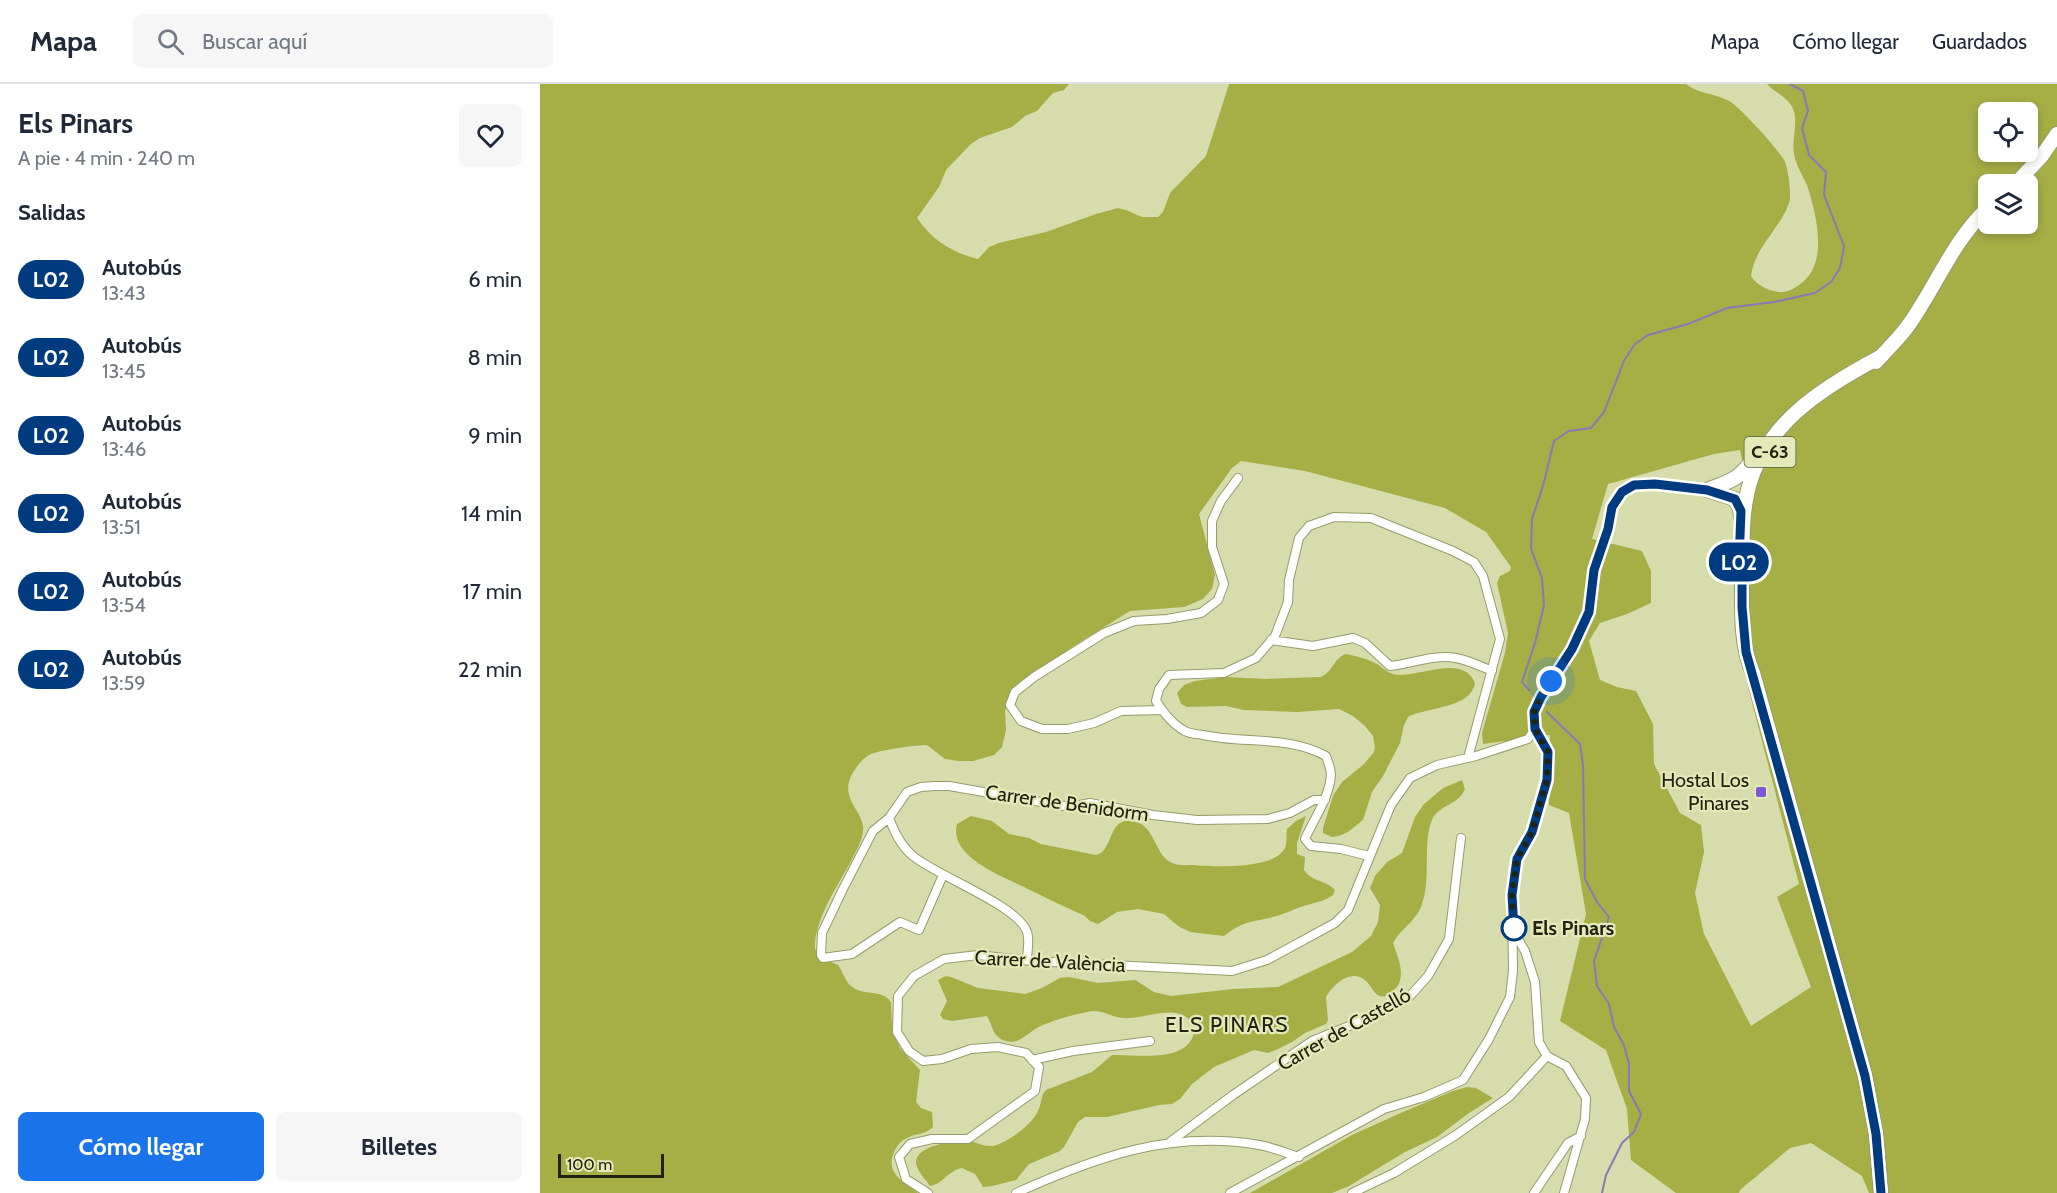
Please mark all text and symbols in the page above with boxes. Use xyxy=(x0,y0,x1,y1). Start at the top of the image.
search box xyxy=(133,14,553,68)
text: Mapa xyxy=(30,24,97,58)
icon: search xyxy=(154,25,187,58)
text: Buscar aquí xyxy=(202,28,307,55)
text: Mapa xyxy=(1711,29,1759,54)
text: Cómo llegar xyxy=(1792,29,1899,54)
text: Guardados xyxy=(1932,29,2027,54)
map controls xyxy=(1978,102,2038,234)
button: locate xyxy=(1978,102,2038,162)
button: heart xyxy=(459,104,522,167)
text: Els Pinars xyxy=(18,106,133,140)
text: A pie · 4 min · 240 m xyxy=(18,146,195,170)
button: layers xyxy=(1978,174,2038,234)
text: Salidas xyxy=(18,199,86,226)
text: Autobús xyxy=(102,254,182,281)
text: 6 min xyxy=(468,266,522,293)
text: L02 xyxy=(33,267,69,292)
text: 13:43 xyxy=(102,281,146,305)
text: Autobús xyxy=(102,332,182,359)
text: 8 min xyxy=(467,344,522,371)
text: L02 xyxy=(33,345,69,370)
text: 13:45 xyxy=(102,359,146,383)
text: Autobús xyxy=(102,410,182,437)
text: 9 min xyxy=(468,422,522,449)
text: L02 xyxy=(33,423,69,448)
text: 13:46 xyxy=(102,437,146,461)
road number: C-63 xyxy=(1744,437,1796,467)
text: Autobús xyxy=(102,488,182,515)
text: 14 min xyxy=(461,500,522,527)
text: L02 xyxy=(33,501,69,526)
text: 13:51 xyxy=(102,515,141,539)
line badge: L02 xyxy=(1704,542,1774,582)
text: L02 xyxy=(1721,550,1757,575)
text: Autobús xyxy=(102,566,182,593)
text: 17 min xyxy=(463,578,522,605)
text: L02 xyxy=(33,579,69,604)
text: 13:54 xyxy=(102,593,146,617)
text: Autobús xyxy=(102,644,182,671)
text: 22 min xyxy=(458,656,522,683)
text: L02 xyxy=(33,657,69,682)
your location xyxy=(1536,666,1566,696)
text: 13:59 xyxy=(102,671,146,695)
place label: Hostal Los Pinares xyxy=(1661,768,1749,815)
street label: Carrer de Benidorm xyxy=(984,780,1150,826)
marker: Hostal Los Pinares xyxy=(1754,785,1768,799)
marker: Els Pinars xyxy=(1501,915,1527,941)
place label: Els Pinars xyxy=(1532,916,1614,940)
street label: Carrer de València xyxy=(974,945,1126,977)
street label: Carrer de Castelló xyxy=(1273,982,1415,1076)
district label: ELS PINARS xyxy=(1165,1012,1289,1037)
button: Cómo llegar xyxy=(18,1112,264,1181)
button: Billetes xyxy=(276,1112,522,1181)
scale bar xyxy=(558,1151,664,1178)
text: 100 m xyxy=(567,1155,612,1174)

